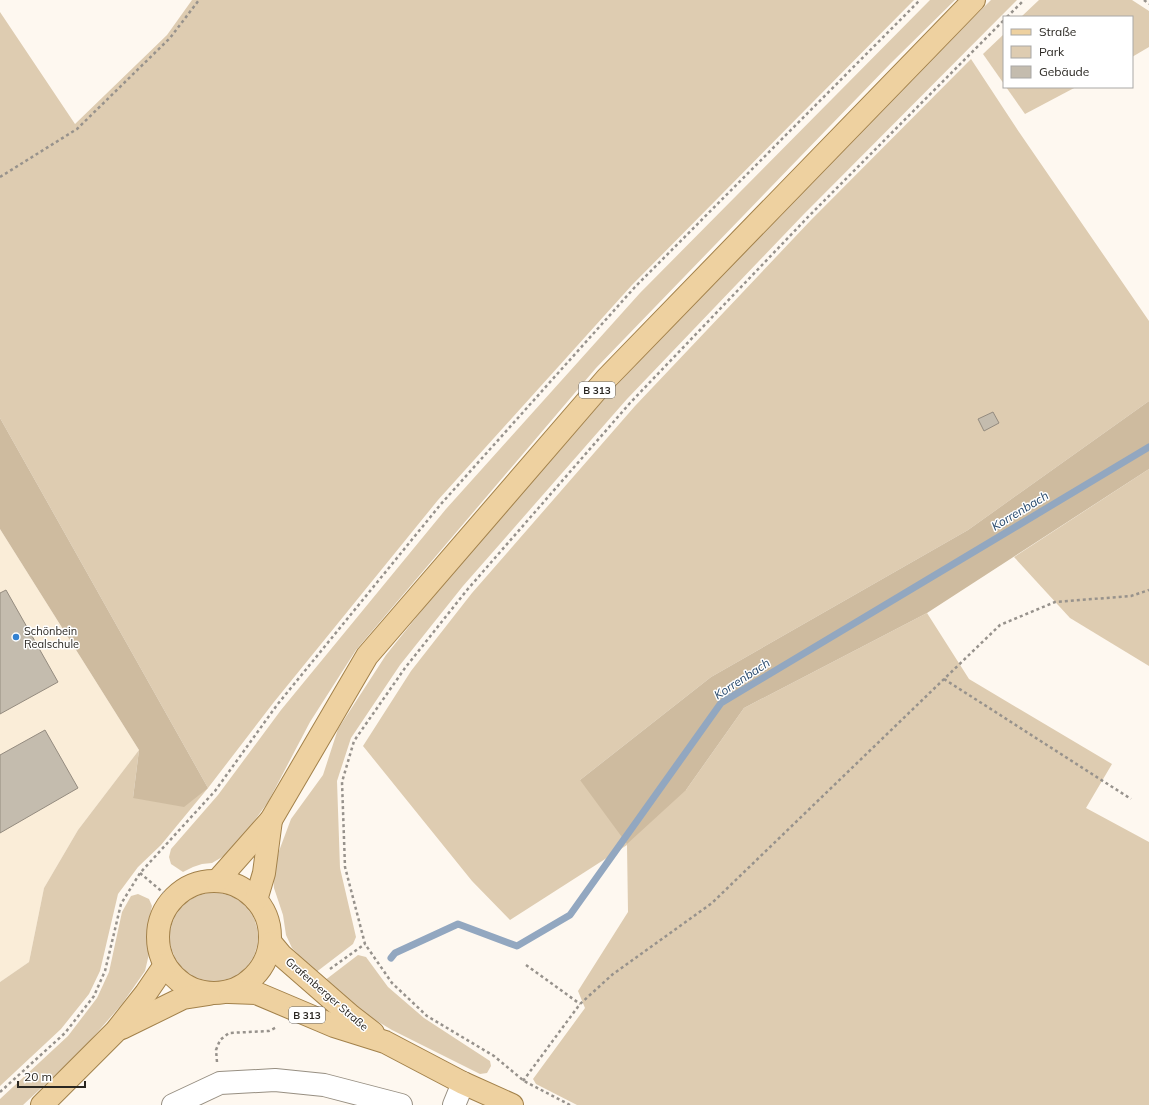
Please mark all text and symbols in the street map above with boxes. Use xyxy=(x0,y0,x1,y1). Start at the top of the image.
legend xyxy=(1003,16,1133,88)
text: Straße xyxy=(1039,24,1076,39)
text: Park xyxy=(1039,44,1065,59)
text: Gebäude xyxy=(1039,64,1089,79)
road number: B 313 xyxy=(579,382,615,398)
water label: Korrenbach xyxy=(988,488,1051,533)
place label: Schönbein Realschule xyxy=(24,624,79,651)
marker: Schönbein Realschule xyxy=(11,632,21,642)
water label: Korrenbach xyxy=(711,655,773,702)
street label: Grafenberger Straße xyxy=(283,954,371,1034)
road number: B 313 xyxy=(289,1007,325,1023)
scale bar xyxy=(18,1063,85,1089)
text: 20 m xyxy=(24,1069,52,1084)

